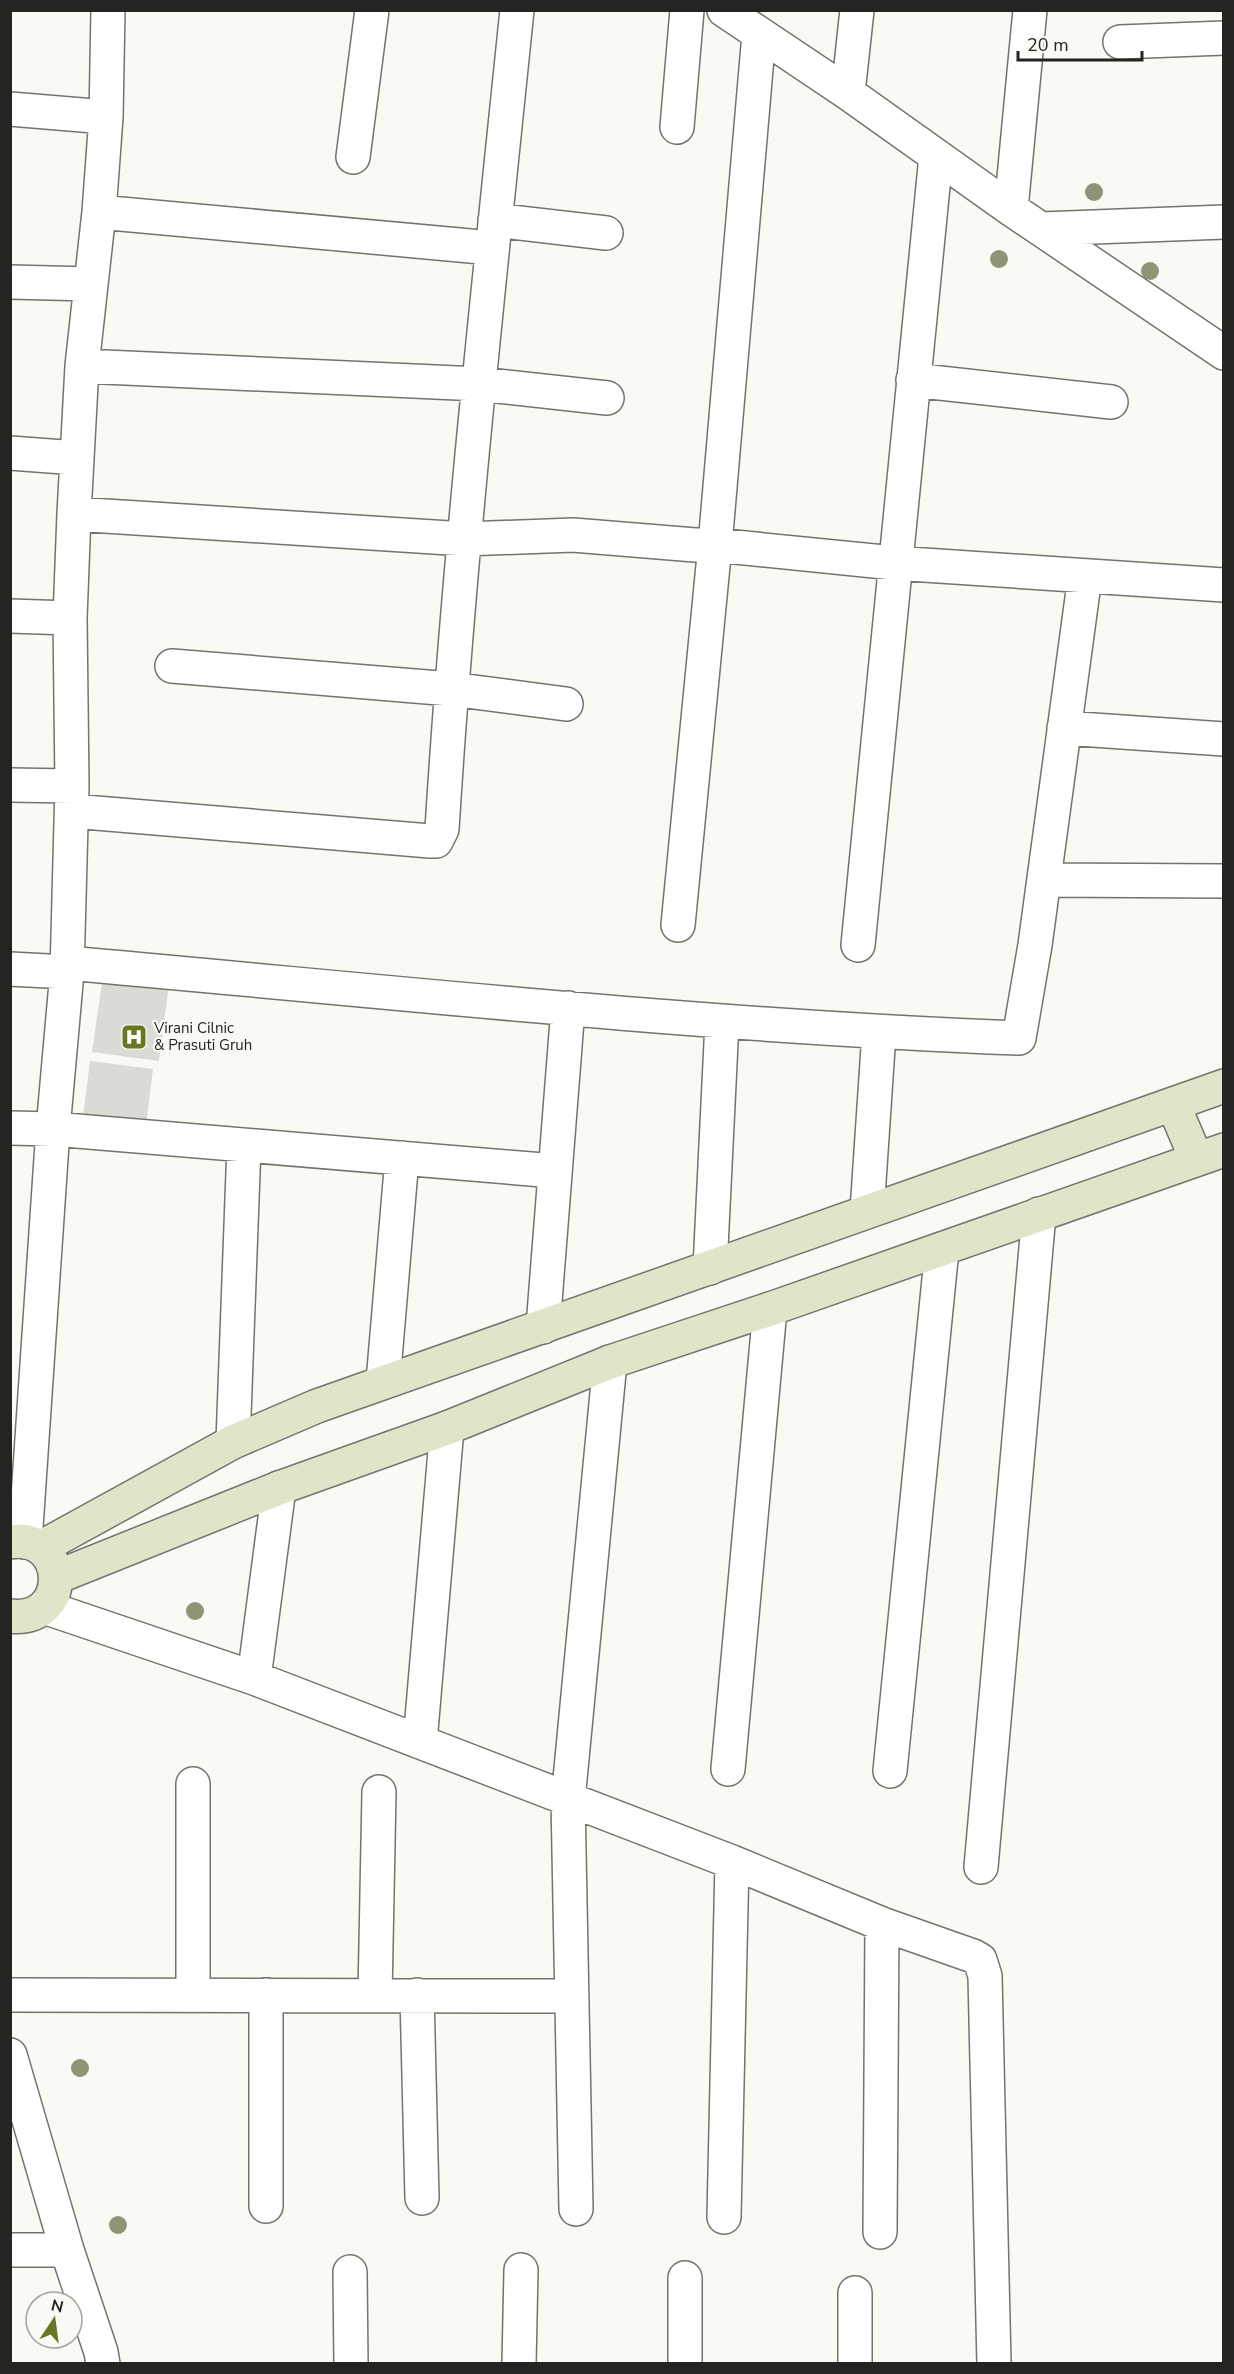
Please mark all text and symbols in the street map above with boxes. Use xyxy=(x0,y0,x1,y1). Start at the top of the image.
scale bar xyxy=(1018,24,1142,62)
text: 20 m xyxy=(1027,33,1069,57)
place label: Virani Cilnic & Prasuti Gruh xyxy=(153,1018,252,1055)
hospital icon: Virani Cilnic & Prasuti Gruh xyxy=(119,1022,149,1052)
north arrow xyxy=(24,2290,84,2350)
text: N xyxy=(49,2294,65,2318)

